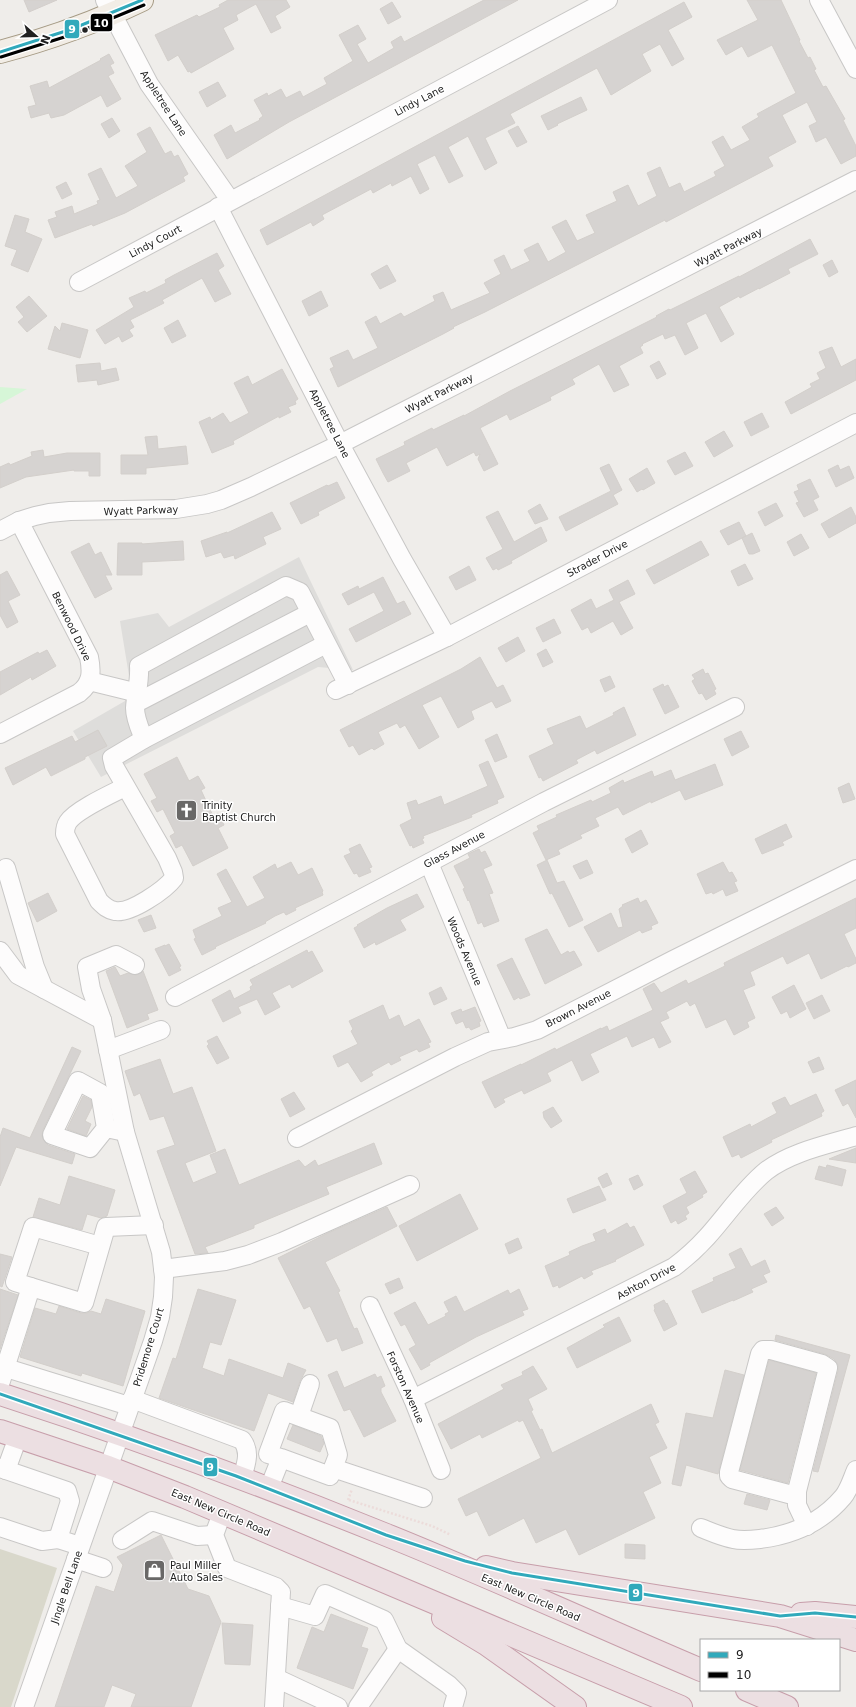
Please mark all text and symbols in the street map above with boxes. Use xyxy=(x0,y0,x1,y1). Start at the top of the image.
line badge: 10 xyxy=(90,13,113,32)
north arrow xyxy=(16,16,56,56)
text: 10 xyxy=(93,17,109,30)
line badge: 9 xyxy=(64,19,80,39)
text: 9 xyxy=(68,23,76,36)
unlabelled marker xyxy=(80,25,90,35)
text: N xyxy=(37,33,53,46)
street label: Appletree Lane xyxy=(138,68,189,138)
street label: Lindy Lane xyxy=(393,83,446,118)
street label: Lindy Court xyxy=(127,223,183,260)
street label: Wyatt Parkway xyxy=(692,226,764,269)
street label: Wyatt Parkway xyxy=(403,372,475,415)
street label: Appletree Lane xyxy=(307,387,352,460)
street label: Wyatt Parkway xyxy=(104,504,179,517)
street label: Strader Drive xyxy=(565,538,629,579)
street label: Benwood Drive xyxy=(50,590,93,663)
church icon: Trinity Baptist Church xyxy=(174,798,200,824)
place label: Trinity Baptist Church xyxy=(201,800,276,823)
street label: Glass Avenue xyxy=(422,829,487,870)
street label: Woods Avenue xyxy=(445,915,484,987)
street label: Brown Avenue xyxy=(544,987,613,1030)
street label: Ashton Drive xyxy=(615,1261,677,1301)
street label: Pridemore Court xyxy=(131,1306,166,1388)
street label: Forston Avenue xyxy=(385,1350,426,1425)
line badge: 9 xyxy=(203,1457,218,1477)
text: 9 xyxy=(206,1461,214,1474)
street label: East New Circle Road xyxy=(170,1487,272,1538)
street label: Jingle Bell Lane xyxy=(48,1549,84,1626)
shop icon: Paul Miller Auto Sales xyxy=(142,1558,168,1584)
place label: Paul Miller Auto Sales xyxy=(170,1560,223,1583)
street label: East New Circle Road xyxy=(480,1572,582,1623)
line badge: 9 xyxy=(628,1583,643,1602)
text: 9 xyxy=(632,1587,640,1600)
legend xyxy=(700,1639,840,1691)
text: 9 xyxy=(736,1648,744,1662)
text: 10 xyxy=(736,1668,751,1682)

